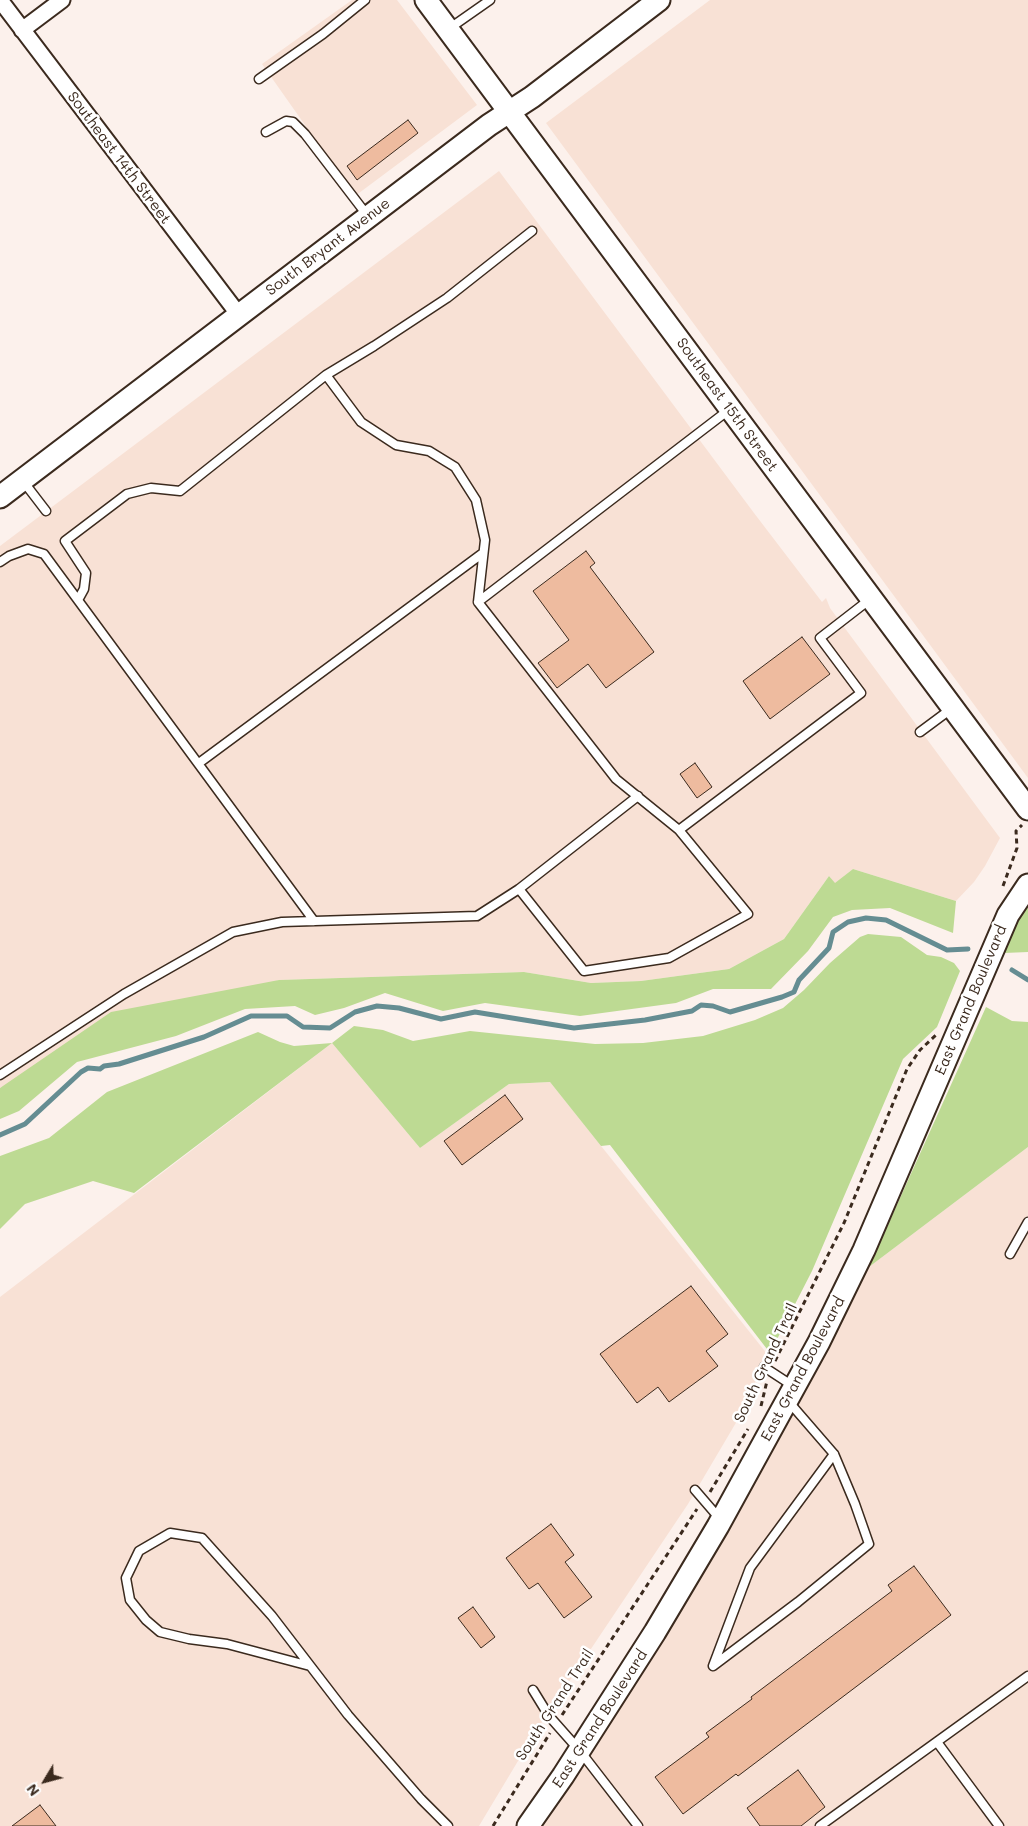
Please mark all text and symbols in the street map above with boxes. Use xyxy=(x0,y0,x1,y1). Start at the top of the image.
street label: Southeast 14th Street xyxy=(63,88,175,228)
street label: South Bryant Avenue xyxy=(262,194,394,300)
street label: Southeast 15th Street xyxy=(672,335,782,475)
street label: East Grand Boulevard xyxy=(931,922,1011,1078)
street label: East Grand Boulevard xyxy=(757,1294,849,1444)
street label: South Grand Trail xyxy=(730,1300,802,1426)
street label: South Grand Trail xyxy=(512,1646,598,1764)
street label: East Grand Boulevard xyxy=(549,1647,651,1791)
north arrow xyxy=(20,1756,70,1806)
text: N xyxy=(22,1780,43,1800)

